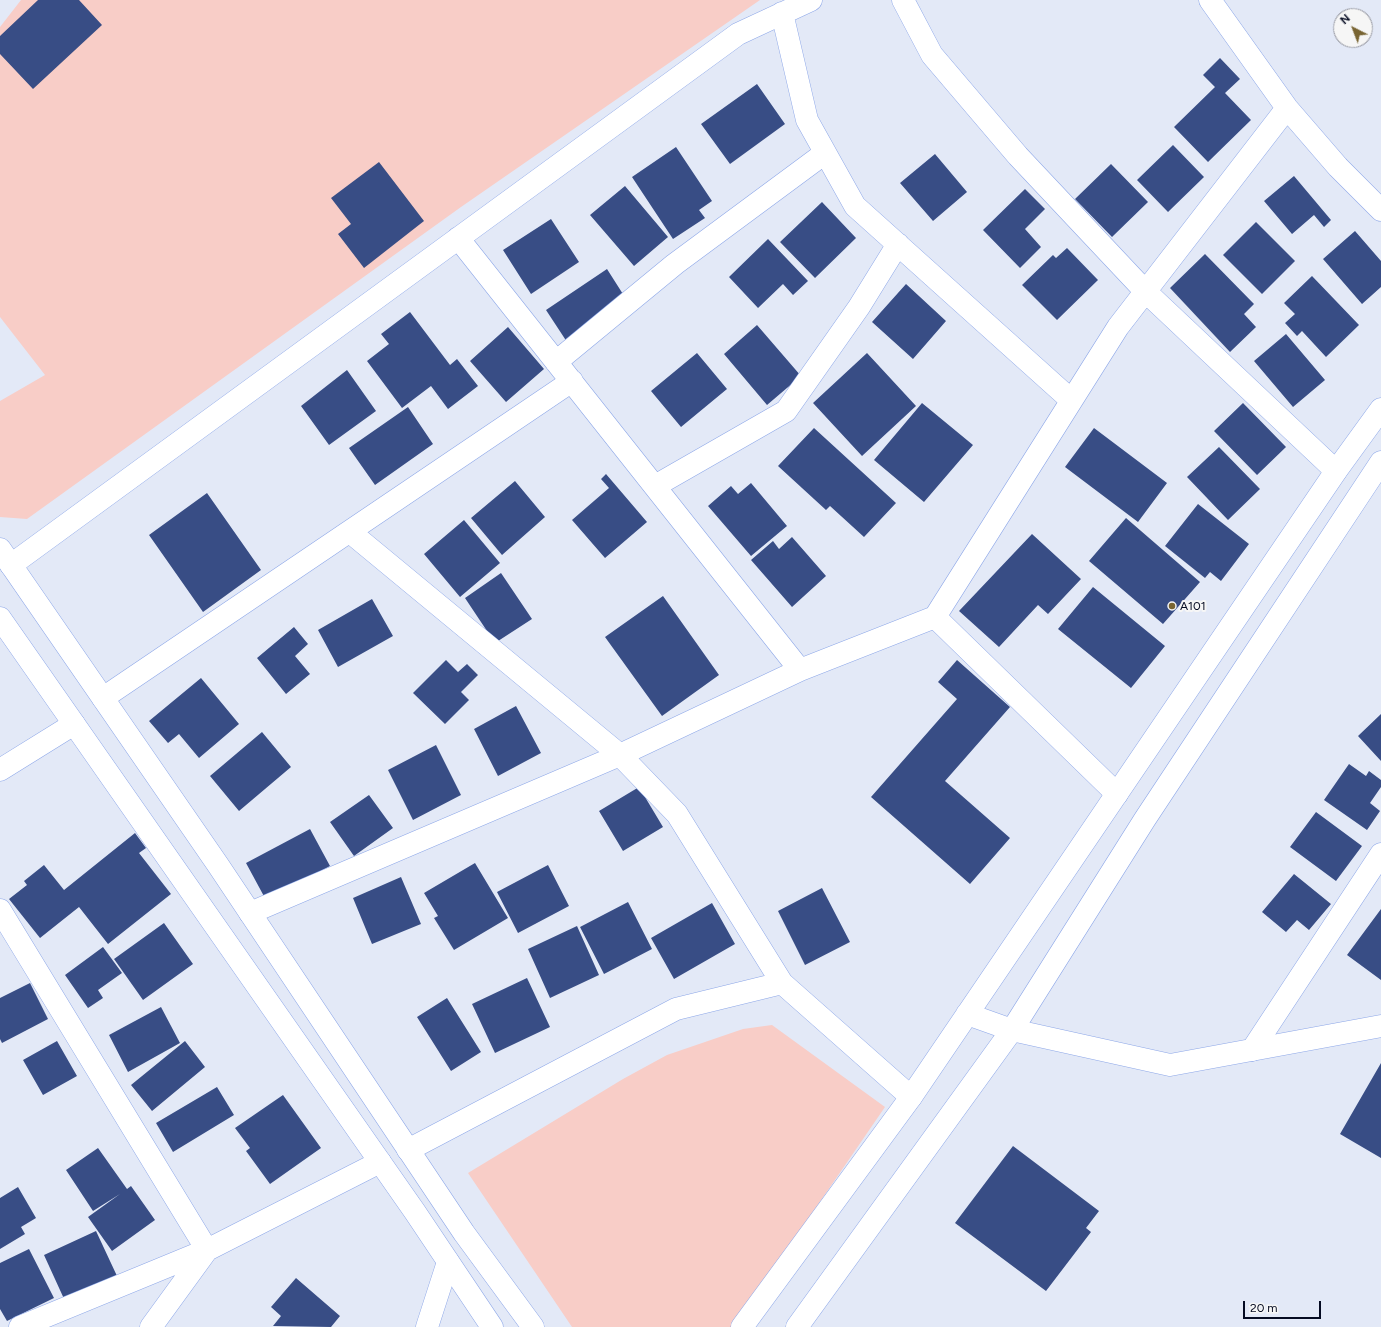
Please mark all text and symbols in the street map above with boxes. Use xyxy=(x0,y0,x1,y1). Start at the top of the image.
north arrow xyxy=(1333,8,1373,48)
text: N xyxy=(1338,12,1353,27)
place label: A101 xyxy=(1180,599,1206,613)
marker: A101 xyxy=(1167,601,1177,611)
scale bar xyxy=(1245,1293,1323,1319)
text: 20 m xyxy=(1250,1301,1278,1315)

